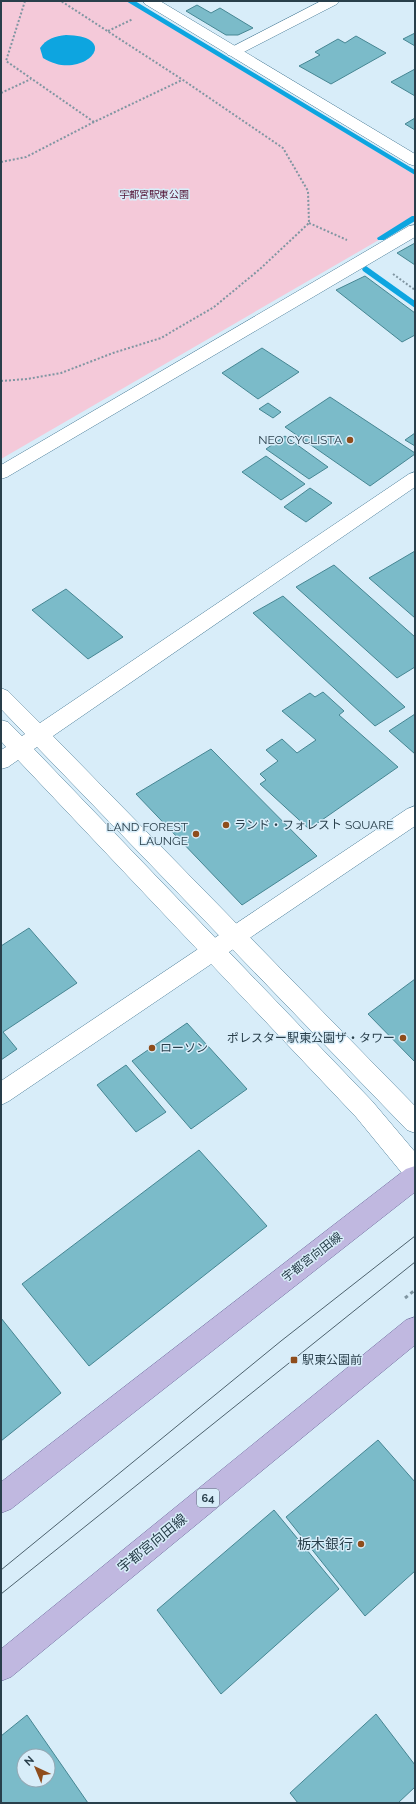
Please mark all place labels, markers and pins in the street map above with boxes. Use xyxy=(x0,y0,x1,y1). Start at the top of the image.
place label: NEO CYCLISTA xyxy=(258,433,342,447)
marker: NEO CYCLISTA xyxy=(345,435,355,445)
place label: ランド・フォレスト SQUARE xyxy=(234,818,393,832)
place label: LAND FOREST LAUNGE xyxy=(106,820,189,848)
marker: ランド・フォレスト SQUARE xyxy=(221,820,231,830)
marker: LAND FOREST LAUNGE xyxy=(191,829,201,839)
place label: ポレスター駅東公園ザ・タワー xyxy=(227,1031,395,1045)
marker: ポレスター駅東公園ザ・タワー xyxy=(398,1033,408,1043)
place label: ローソン xyxy=(160,1041,208,1055)
marker: ローソン xyxy=(147,1043,157,1053)
place label: 駅東公園前 xyxy=(302,1353,362,1367)
marker: 駅東公園前 xyxy=(289,1355,299,1365)
place label: 栃木銀行 xyxy=(297,1536,353,1552)
marker: 栃木銀行 xyxy=(356,1539,366,1549)

